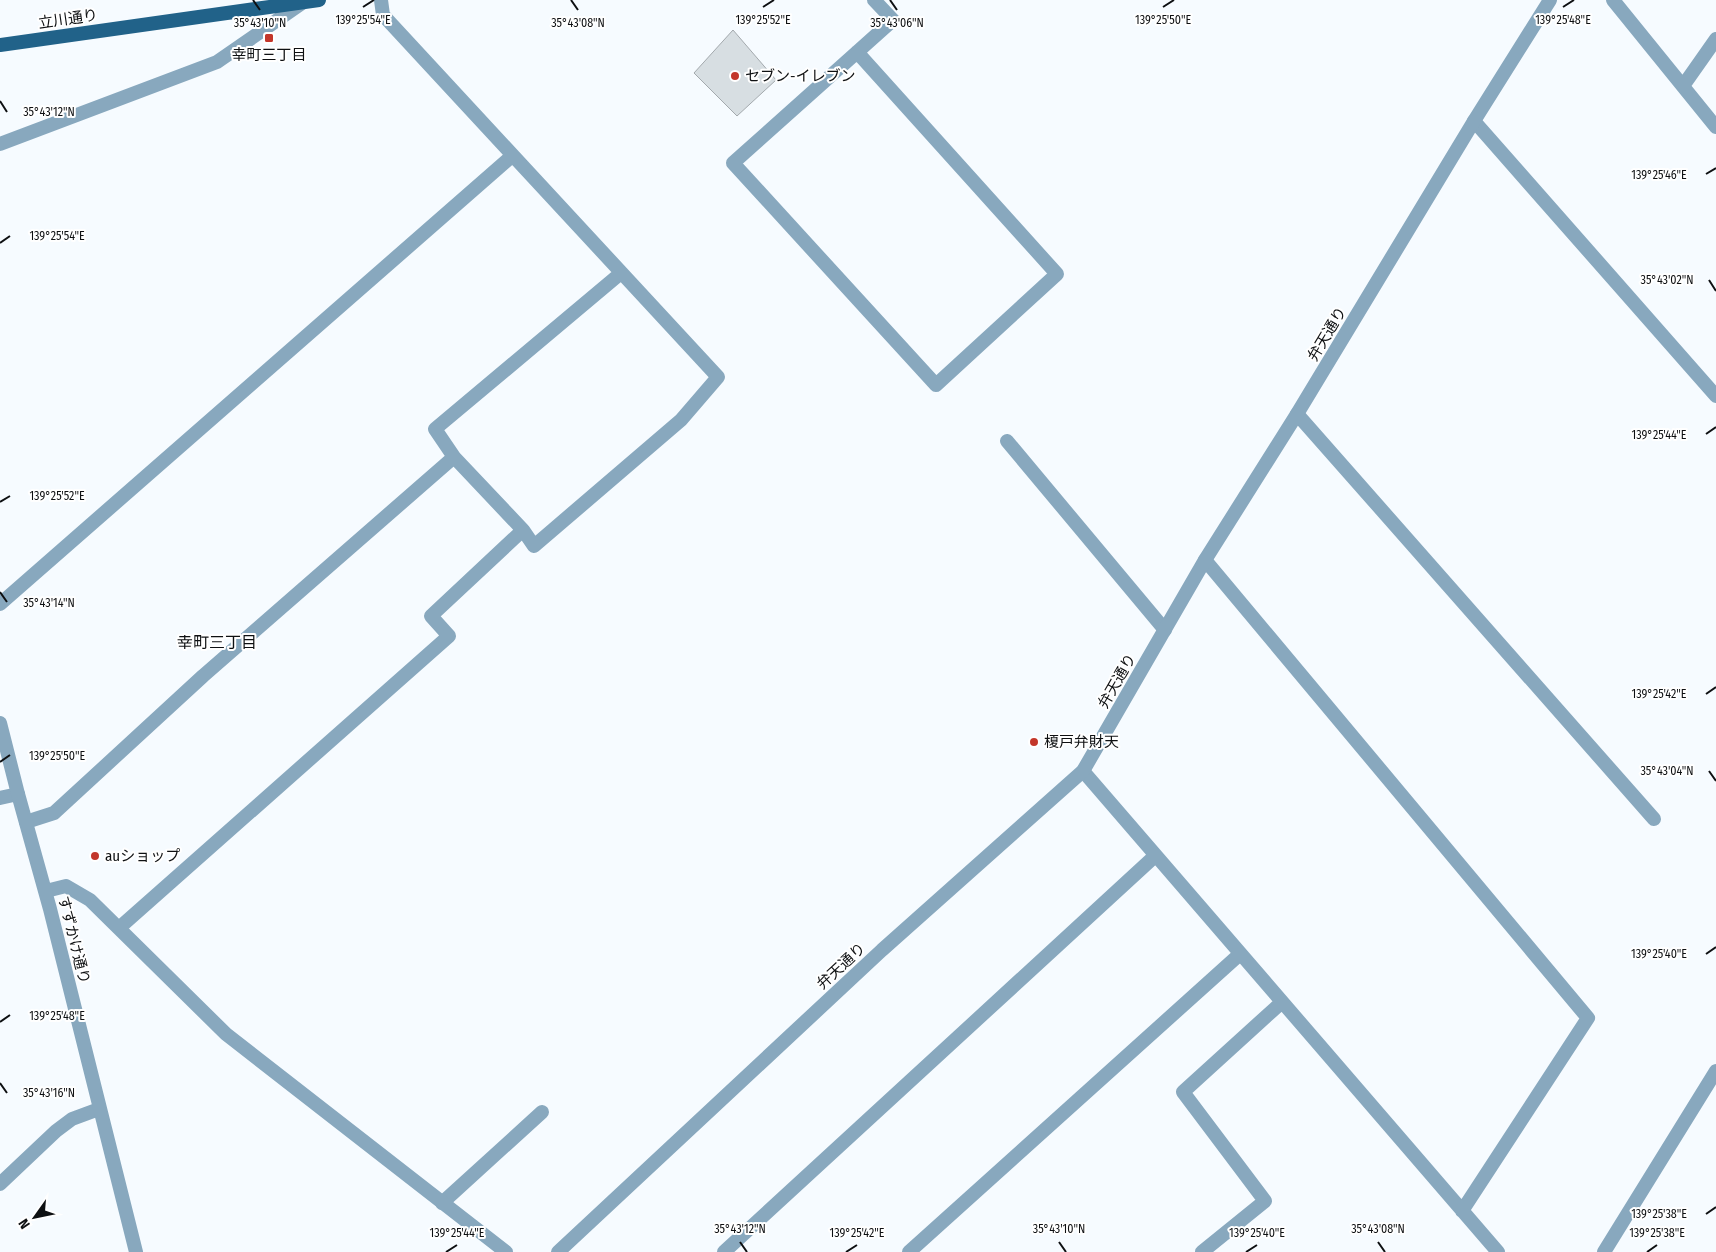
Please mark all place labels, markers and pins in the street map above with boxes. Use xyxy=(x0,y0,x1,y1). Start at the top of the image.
marker: 幸町三丁目 xyxy=(263,32,275,44)
place label: 幸町三丁目 xyxy=(231,46,307,64)
place label: セブン-イレブン xyxy=(745,67,856,85)
marker: セブン-イレブン xyxy=(729,70,741,82)
place label: 榎戸弁財天 xyxy=(1044,733,1119,751)
marker: 榎戸弁財天 xyxy=(1028,736,1040,748)
place label: auショップ xyxy=(105,847,180,865)
marker: auショップ xyxy=(89,850,101,862)

